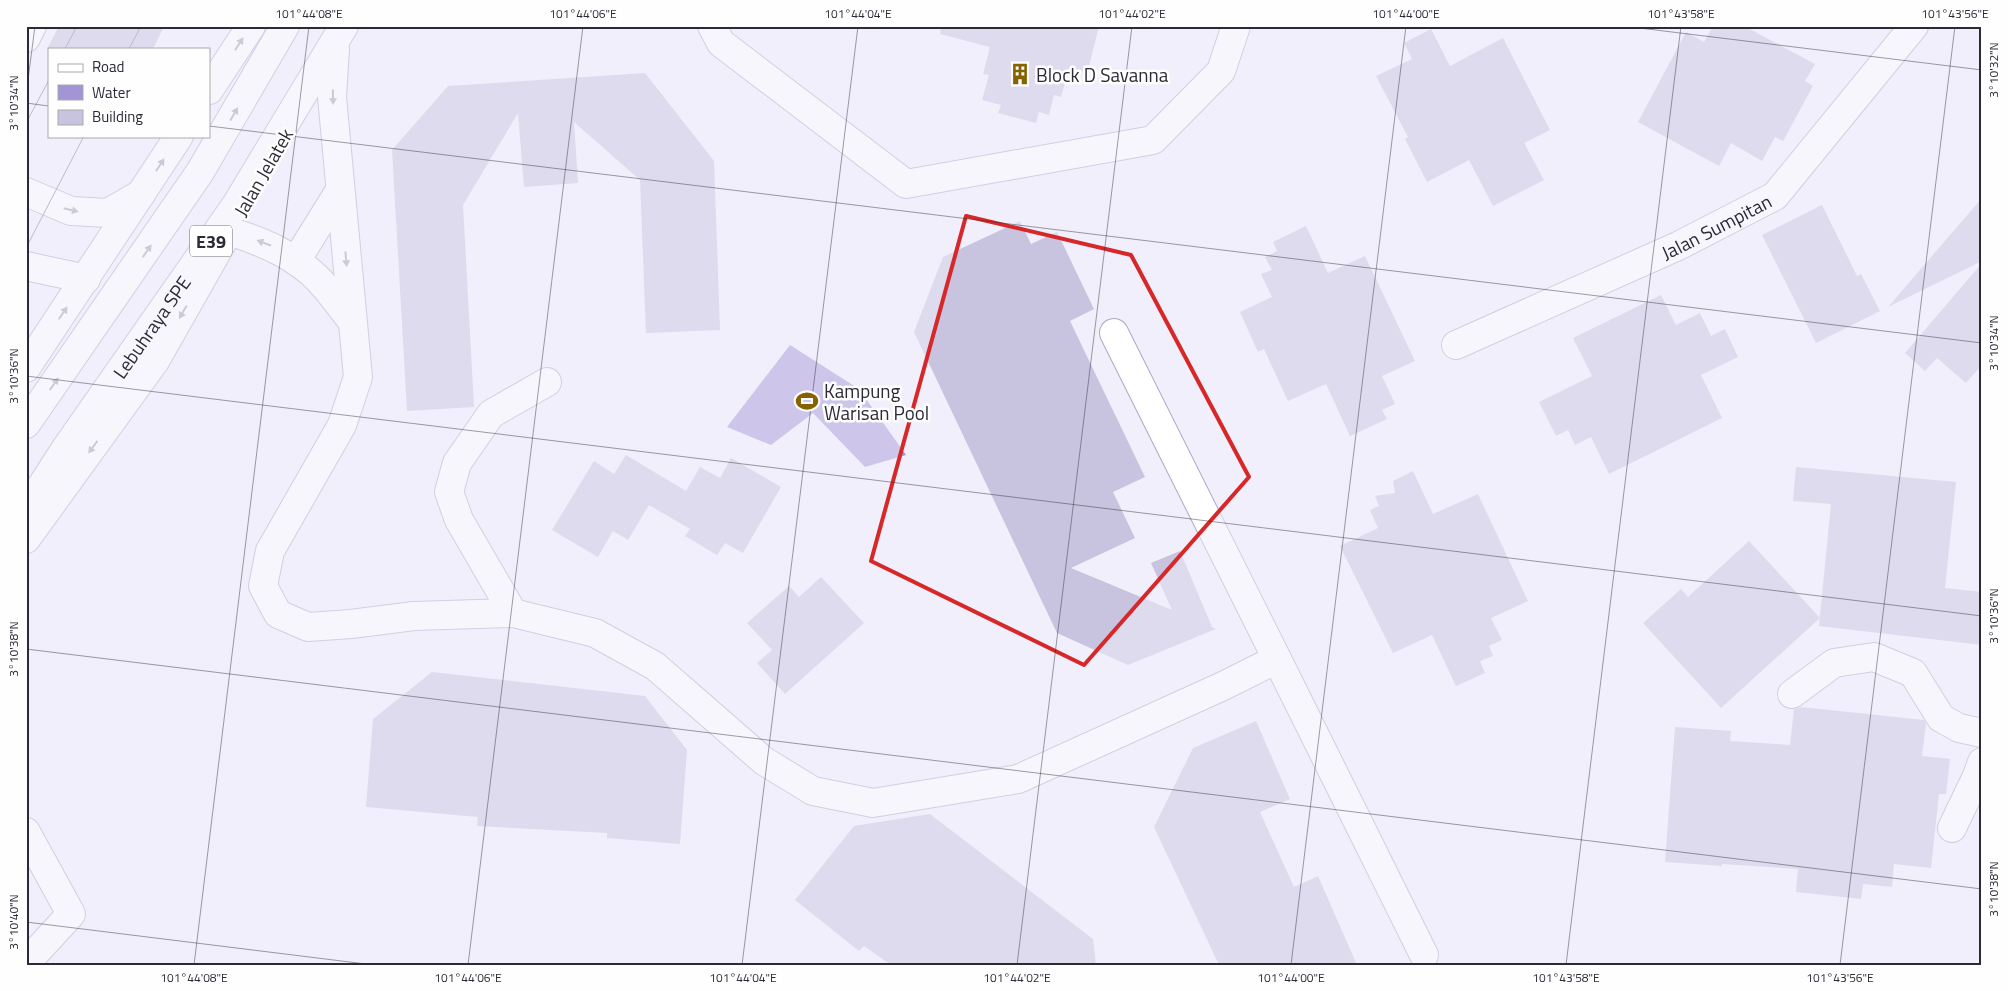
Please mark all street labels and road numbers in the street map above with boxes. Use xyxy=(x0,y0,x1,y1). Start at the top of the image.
street label: Jalan Jelatek xyxy=(226,122,300,222)
street label: Jalan Sumpitan xyxy=(1656,186,1776,266)
road number: E39 xyxy=(190,226,232,256)
street label: Lebuhraya SPE xyxy=(105,269,197,384)

